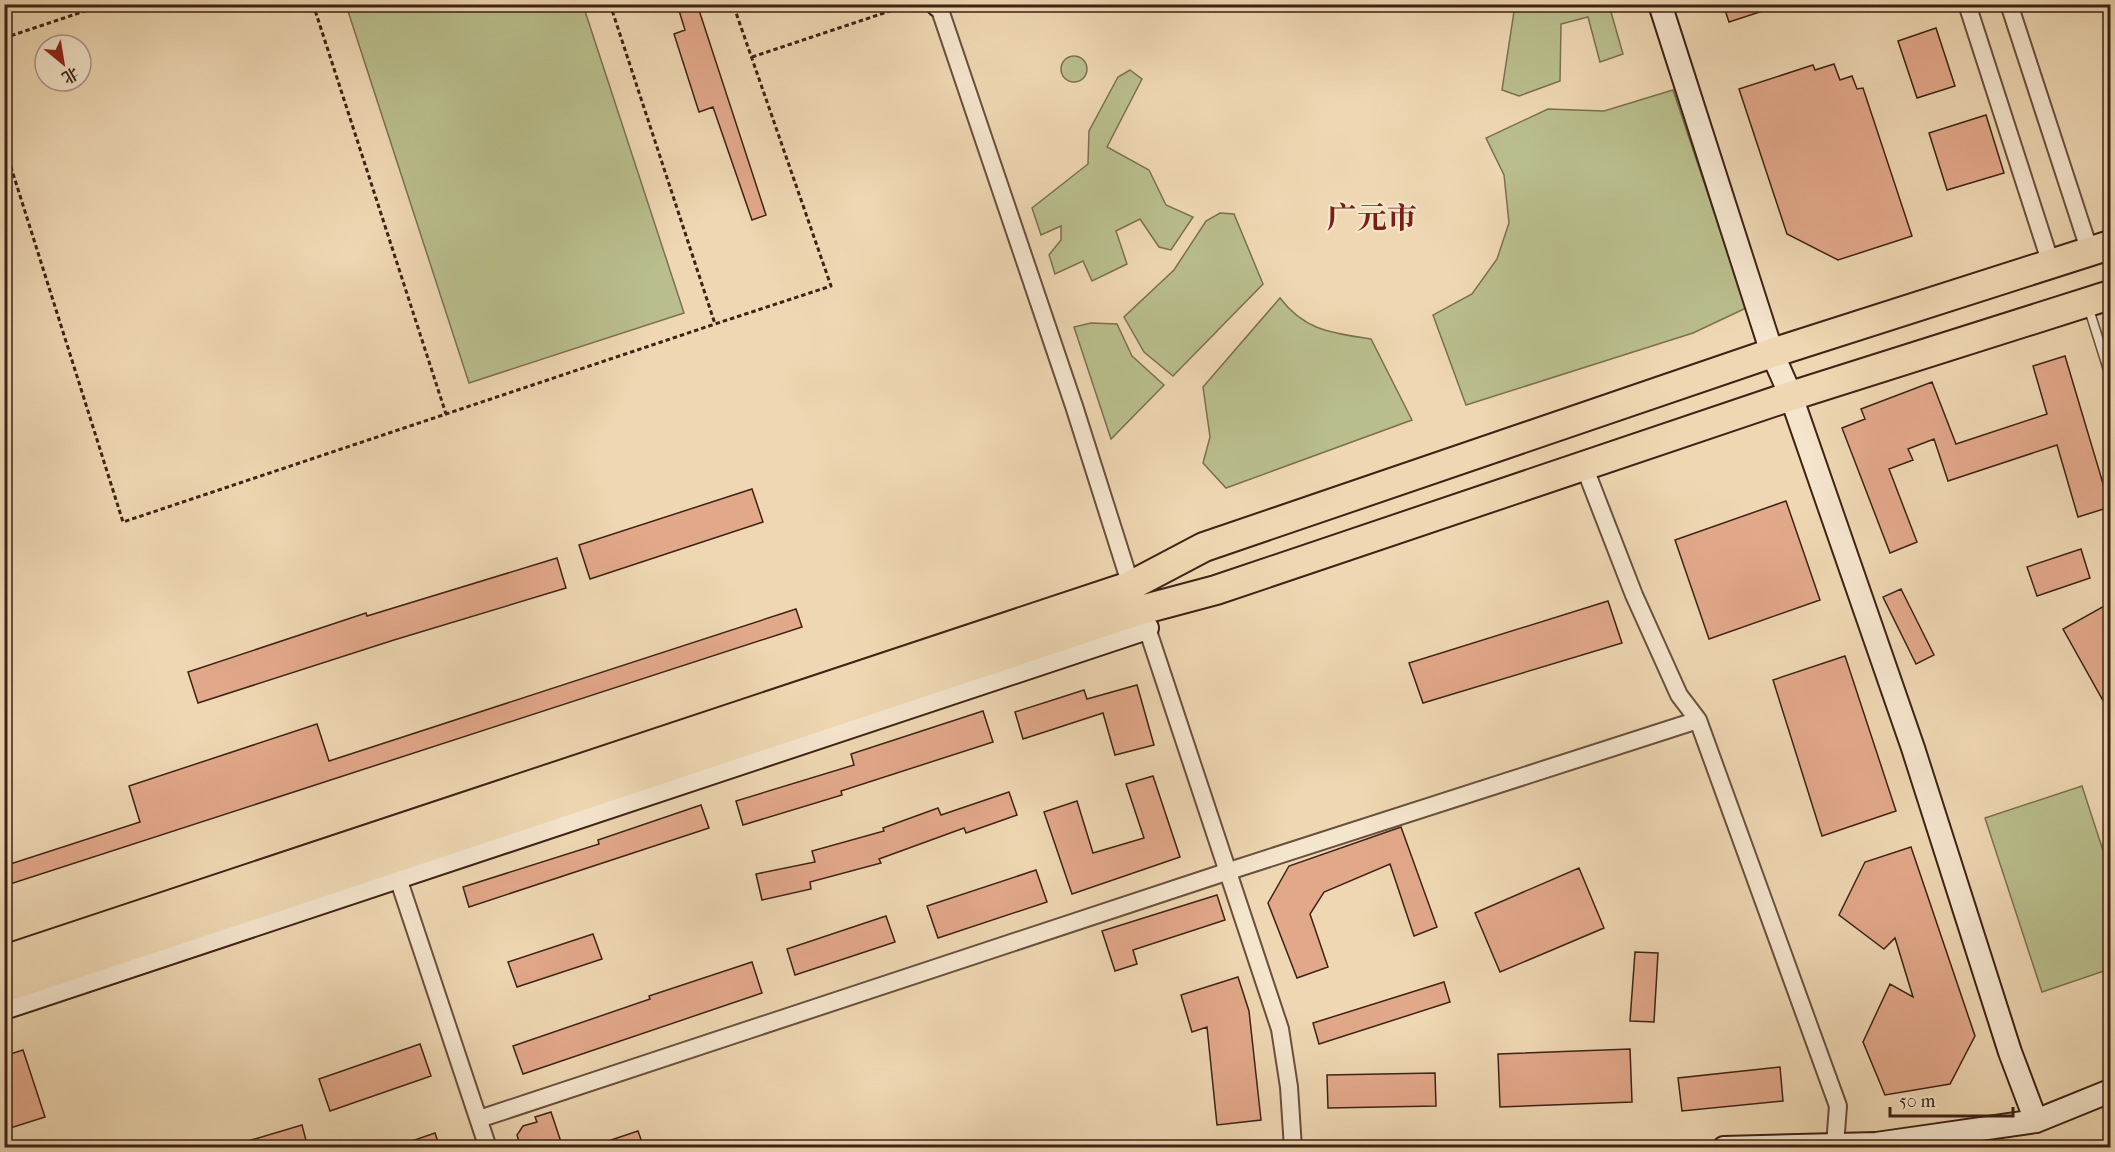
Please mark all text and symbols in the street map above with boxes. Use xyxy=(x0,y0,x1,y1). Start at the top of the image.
north arrow xyxy=(33,33,93,93)
text: 北 xyxy=(59,63,82,88)
district label: 广元市 xyxy=(1327,201,1417,236)
scale bar xyxy=(1890,1080,2013,1118)
text: 50 m xyxy=(1899,1091,1936,1112)

